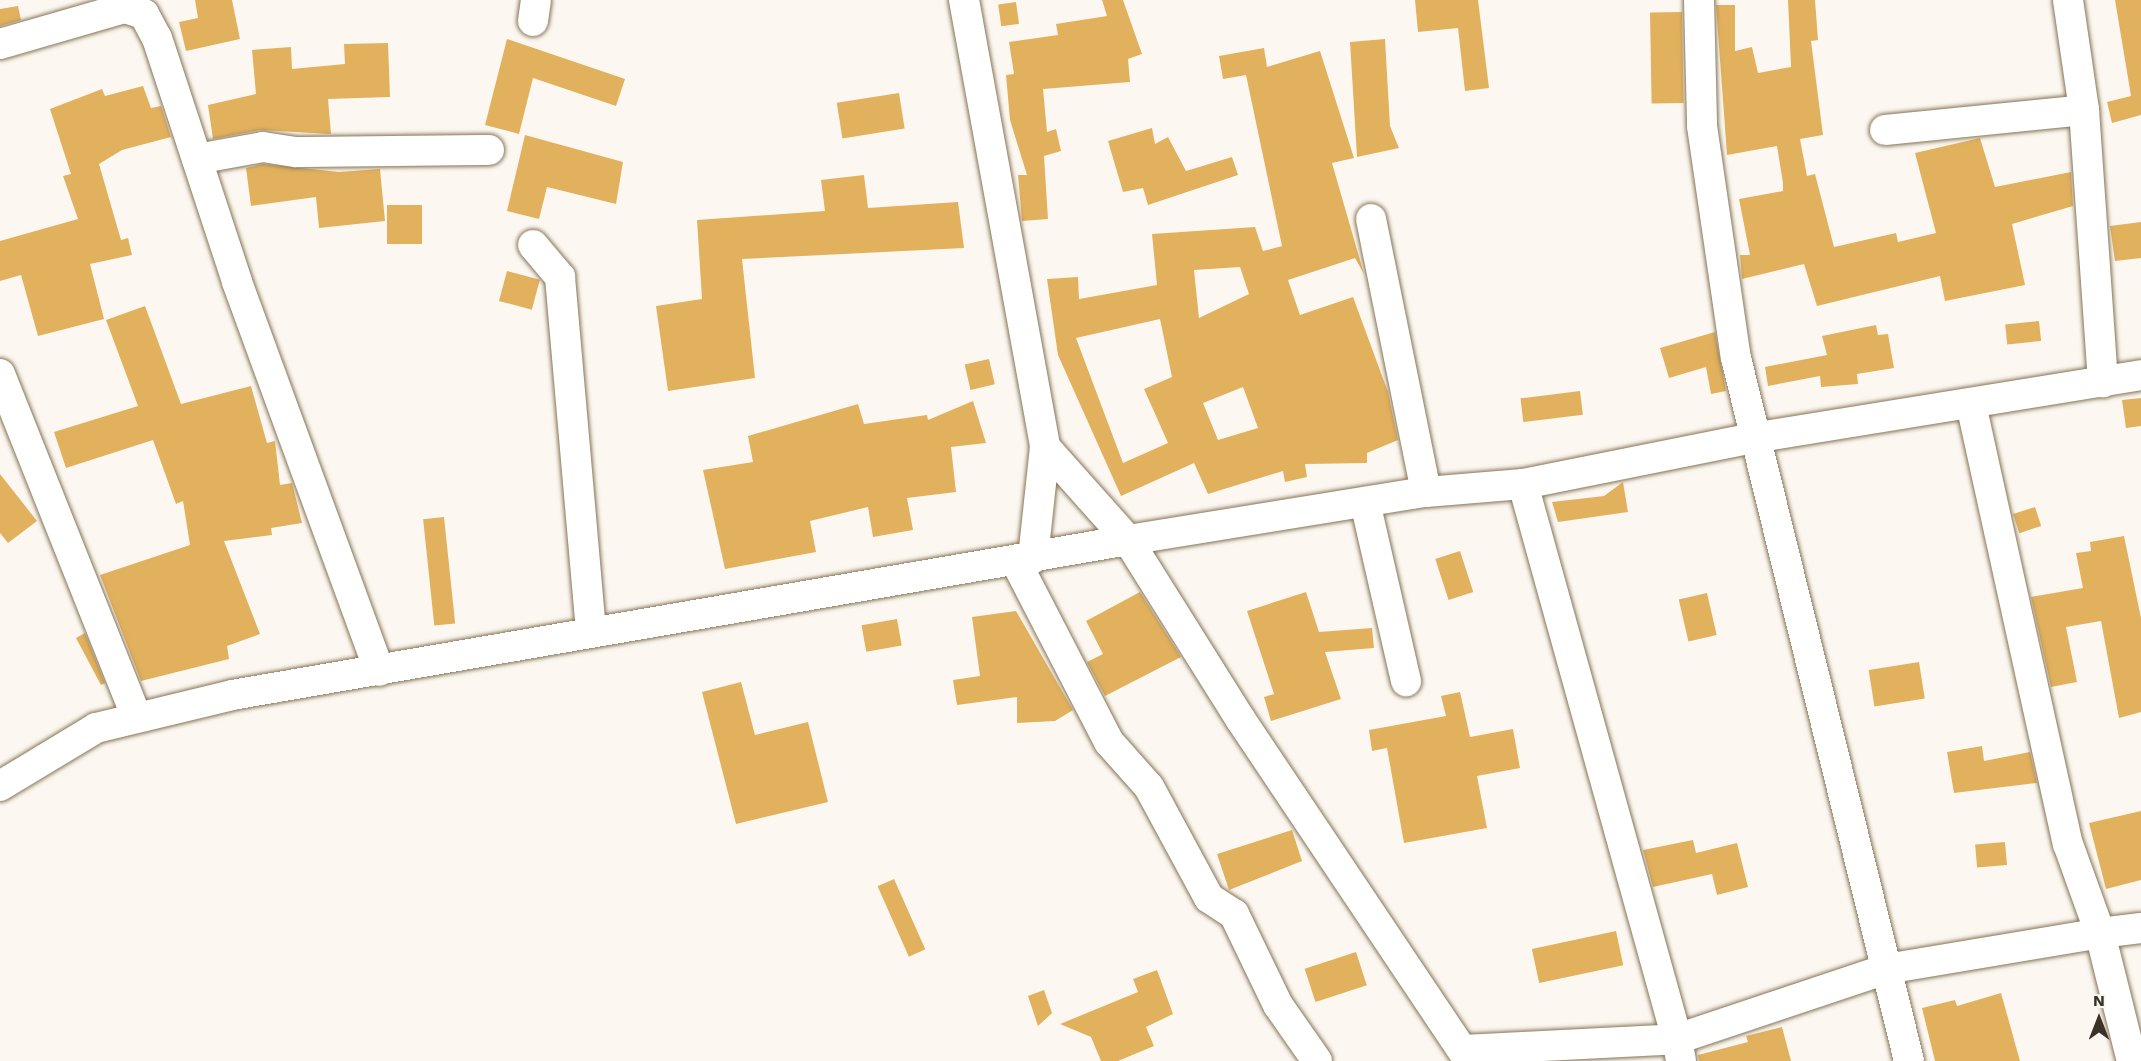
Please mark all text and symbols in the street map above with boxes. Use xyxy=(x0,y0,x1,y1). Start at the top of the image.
north arrow xyxy=(2069,989,2129,1049)
text: N xyxy=(2093,991,2105,1010)

